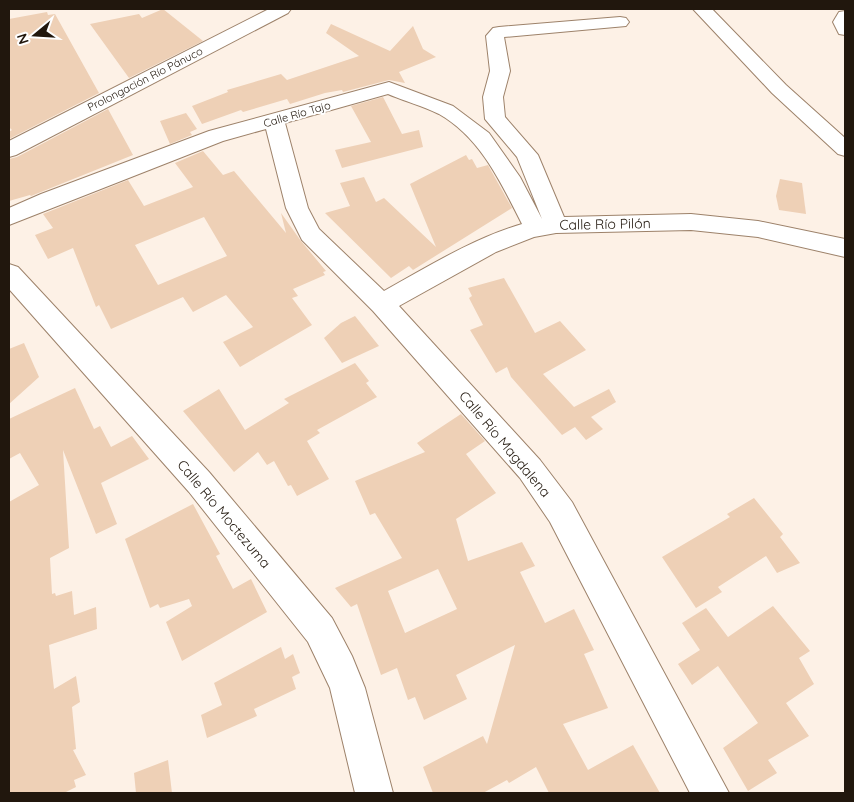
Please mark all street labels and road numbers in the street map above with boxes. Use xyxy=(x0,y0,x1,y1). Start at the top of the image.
street label: Prolongación Río Pánuco xyxy=(85,44,205,114)
street label: Calle Río Tajo xyxy=(262,98,333,130)
street label: Calle Río Pilón xyxy=(559,214,651,234)
street label: Calle Río Magdalena xyxy=(455,387,555,501)
street label: Calle Río Moctezuma xyxy=(173,456,275,572)

